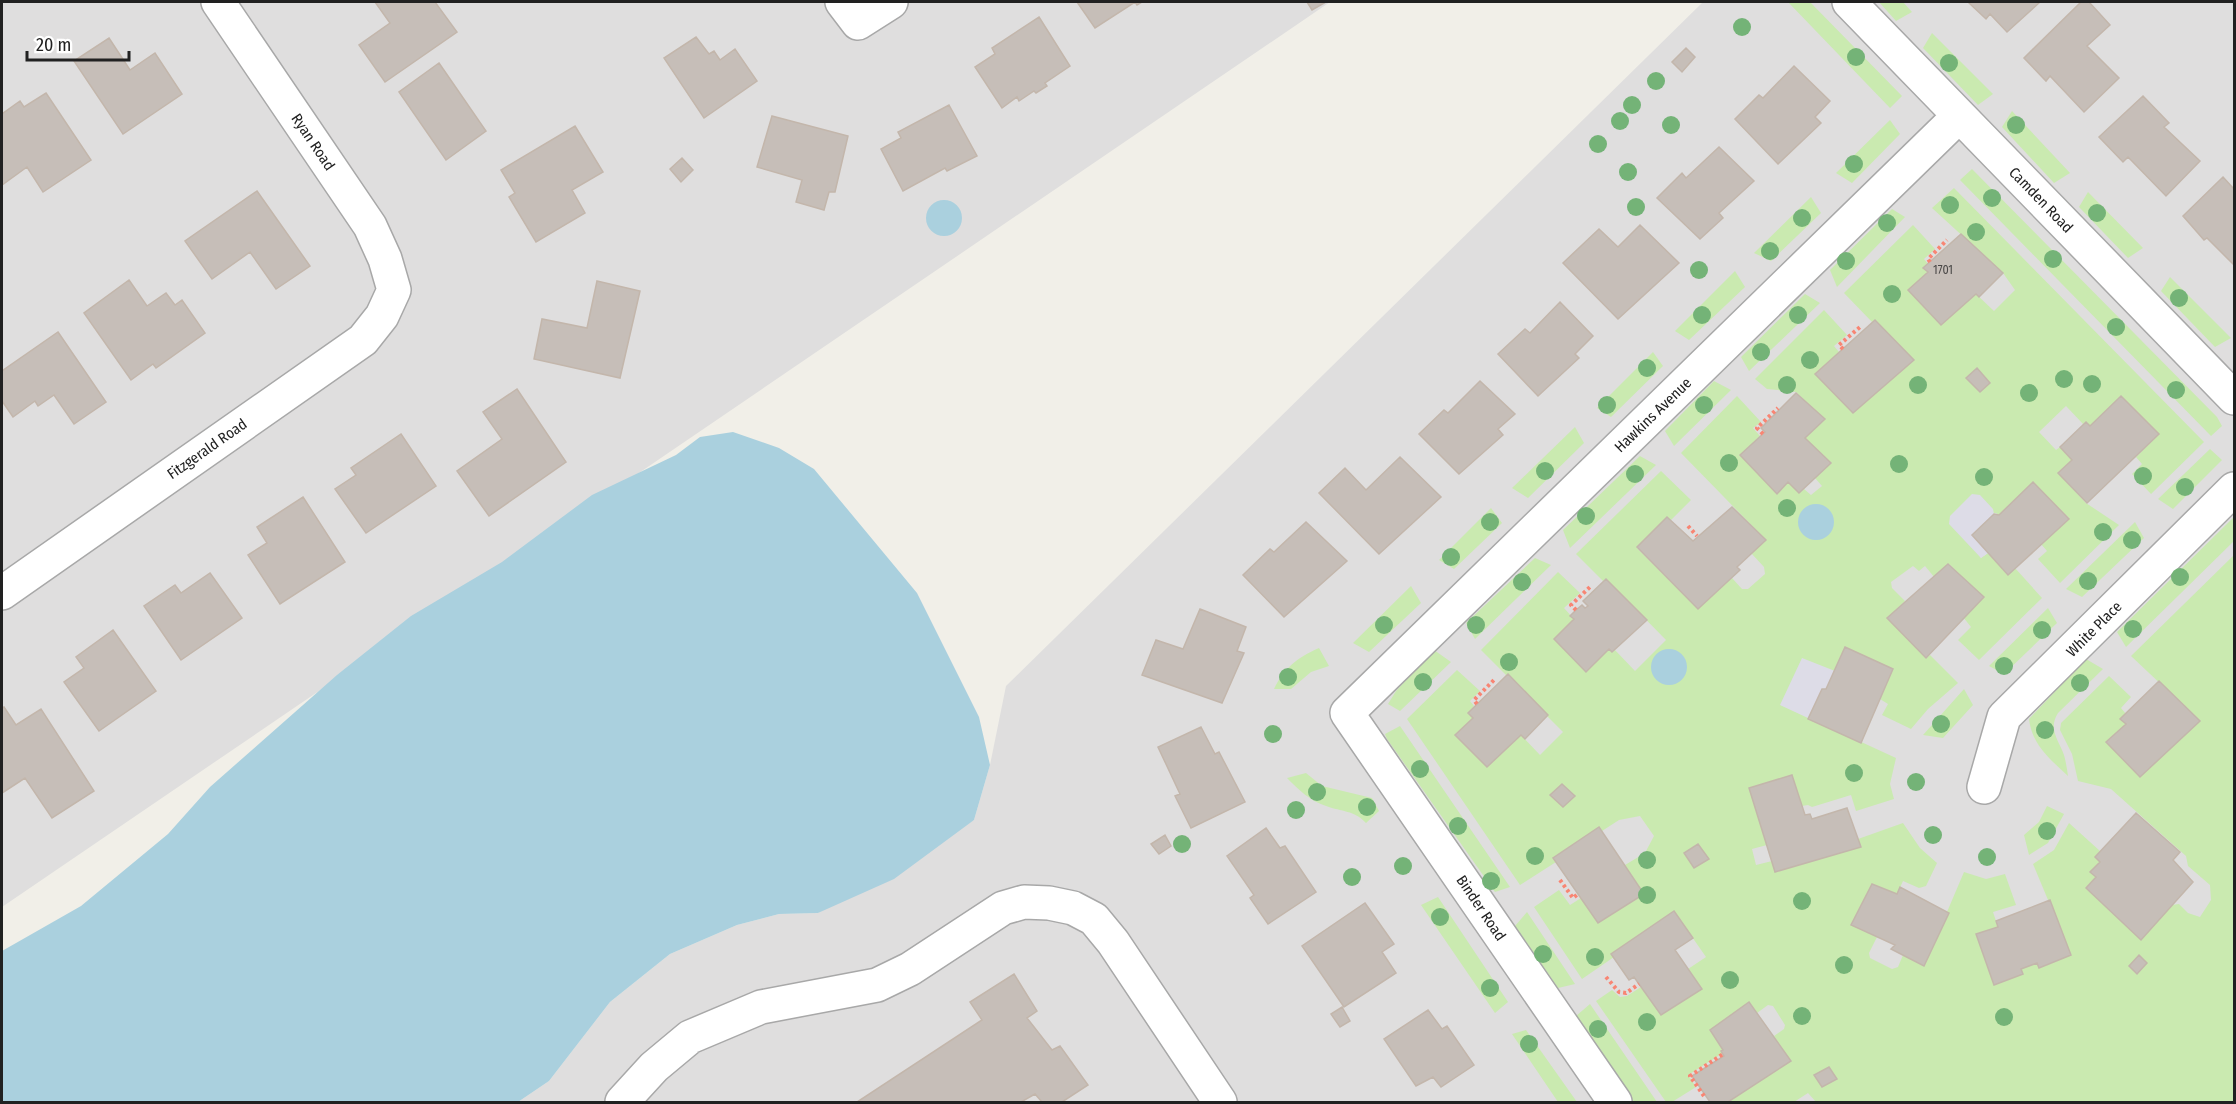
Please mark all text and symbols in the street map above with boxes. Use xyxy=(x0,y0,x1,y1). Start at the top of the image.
scale bar xyxy=(27,24,129,62)
text: 20 m xyxy=(36,34,71,56)
street label: Ryan Road xyxy=(287,110,339,174)
street label: Camden Road xyxy=(2005,163,2077,237)
house number: 1701 xyxy=(1933,263,1953,277)
street label: Hawkins Avenue xyxy=(1611,374,1695,456)
street label: Fitzgerald Road xyxy=(164,415,250,483)
street label: White Place xyxy=(2063,598,2125,660)
street label: Binder Road xyxy=(1453,872,1509,944)

